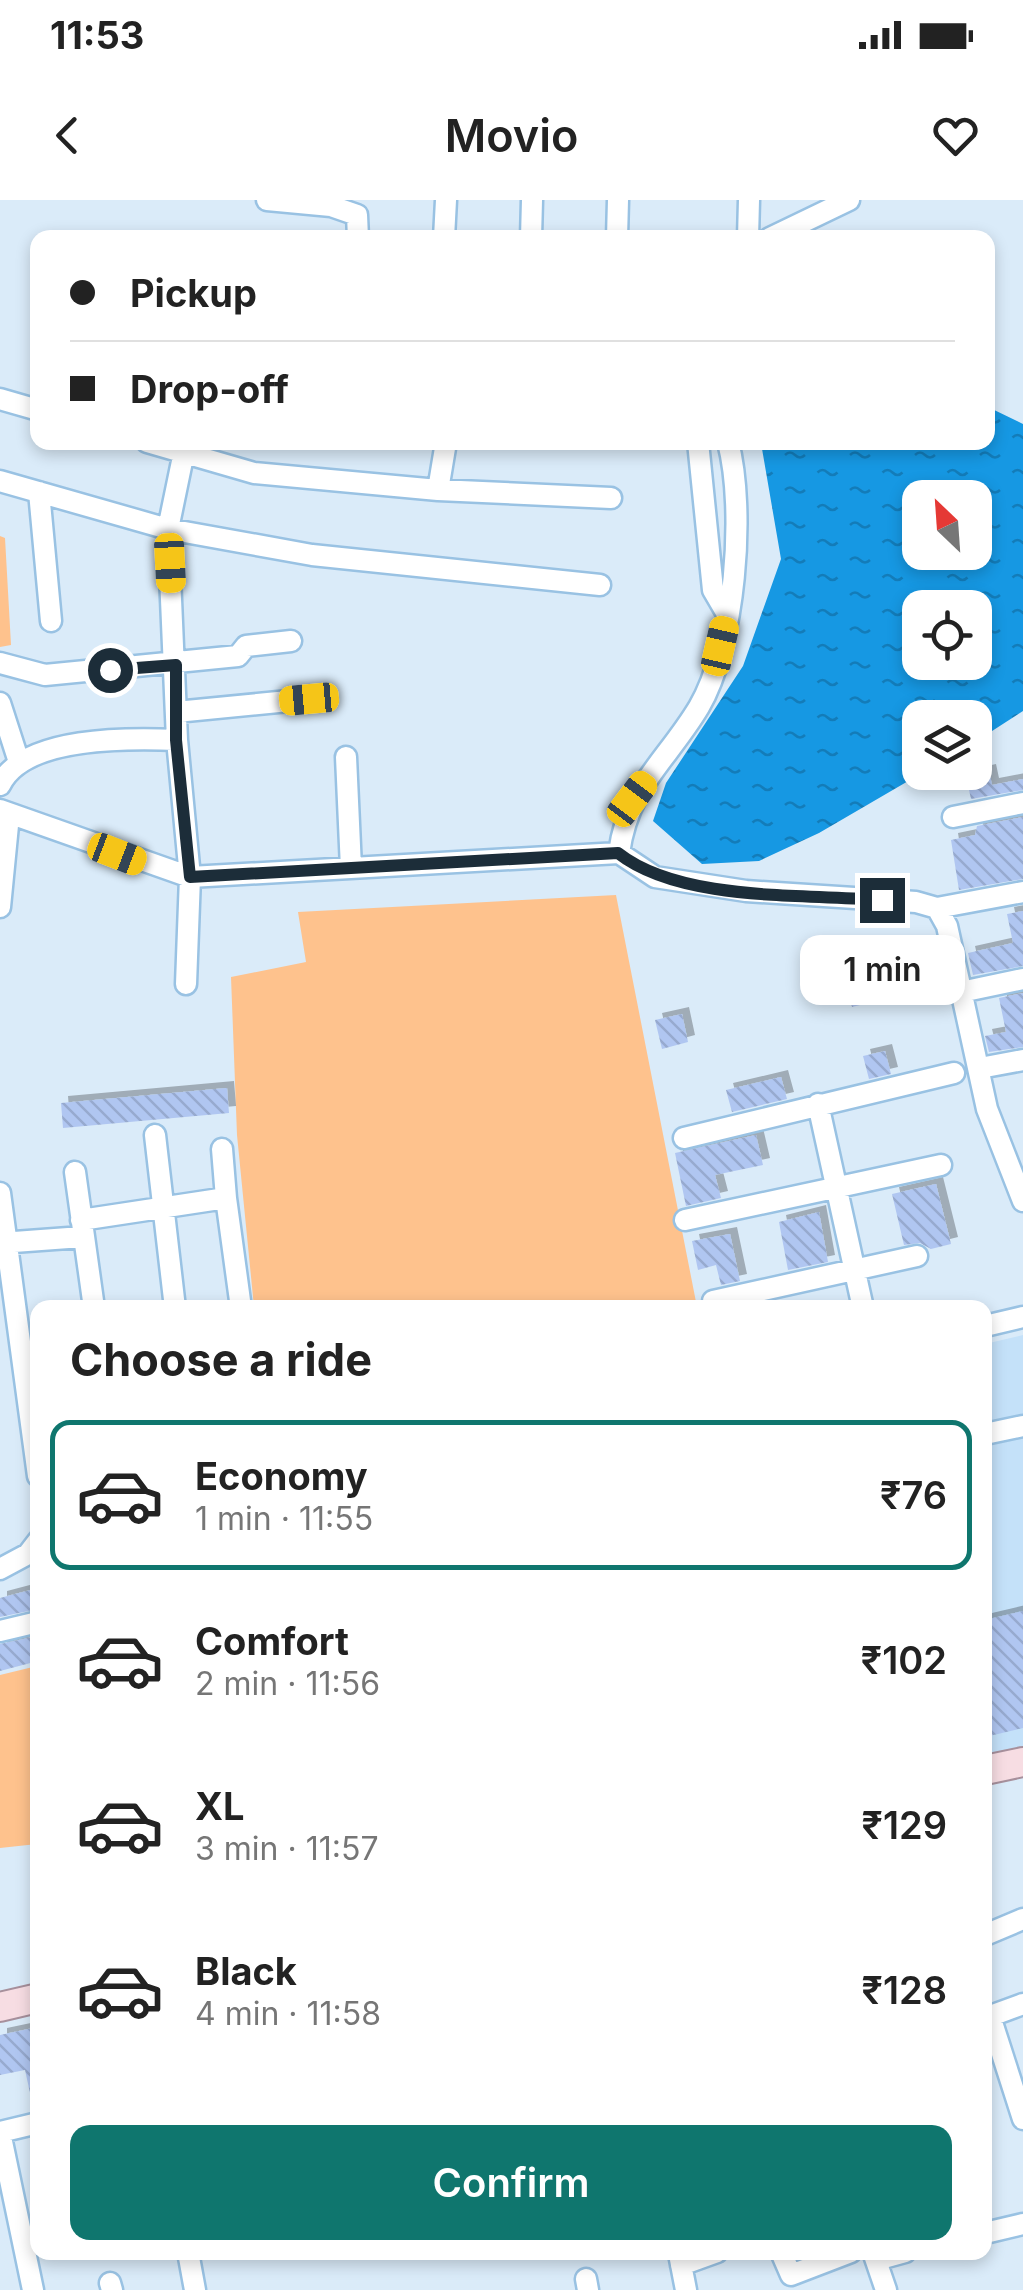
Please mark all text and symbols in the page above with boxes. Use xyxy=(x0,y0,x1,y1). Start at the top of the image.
text: 11:53 xyxy=(50,12,144,58)
icon: back xyxy=(40,108,95,163)
text: Movio xyxy=(445,108,578,163)
icon: heart xyxy=(928,108,983,163)
text: Pickup xyxy=(130,270,257,316)
text: Drop-off xyxy=(130,366,289,412)
north arrow xyxy=(902,480,992,570)
map controls xyxy=(902,480,992,790)
car xyxy=(153,532,187,594)
button: locate xyxy=(902,590,992,680)
car xyxy=(699,613,741,679)
route start xyxy=(88,648,133,693)
car xyxy=(278,681,340,717)
button: layers xyxy=(902,700,992,790)
car xyxy=(602,766,662,832)
car xyxy=(84,829,150,879)
route end xyxy=(860,878,905,923)
callout: 1 min xyxy=(800,935,964,1005)
text: 1 min xyxy=(843,950,922,989)
text: Choose a ride xyxy=(70,1332,372,1387)
icon: car xyxy=(75,1450,165,1540)
text: Economy xyxy=(195,1453,368,1499)
text: ₹76 xyxy=(880,1472,947,1518)
text: 1 min · 11:55 xyxy=(195,1499,373,1538)
icon: car xyxy=(75,1615,165,1705)
text: Comfort xyxy=(195,1618,349,1664)
text: ₹102 xyxy=(861,1637,947,1683)
text: 2 min · 11:56 xyxy=(195,1664,380,1703)
icon: car xyxy=(75,1780,165,1870)
text: XL xyxy=(195,1783,245,1829)
text: ₹129 xyxy=(862,1802,947,1848)
text: 3 min · 11:57 xyxy=(195,1829,378,1868)
icon: car xyxy=(75,1945,165,2035)
text: Black xyxy=(195,1948,297,1994)
text: ₹128 xyxy=(862,1967,947,2013)
text: 4 min · 11:58 xyxy=(195,1994,381,2033)
button: Confirm xyxy=(70,2125,952,2240)

